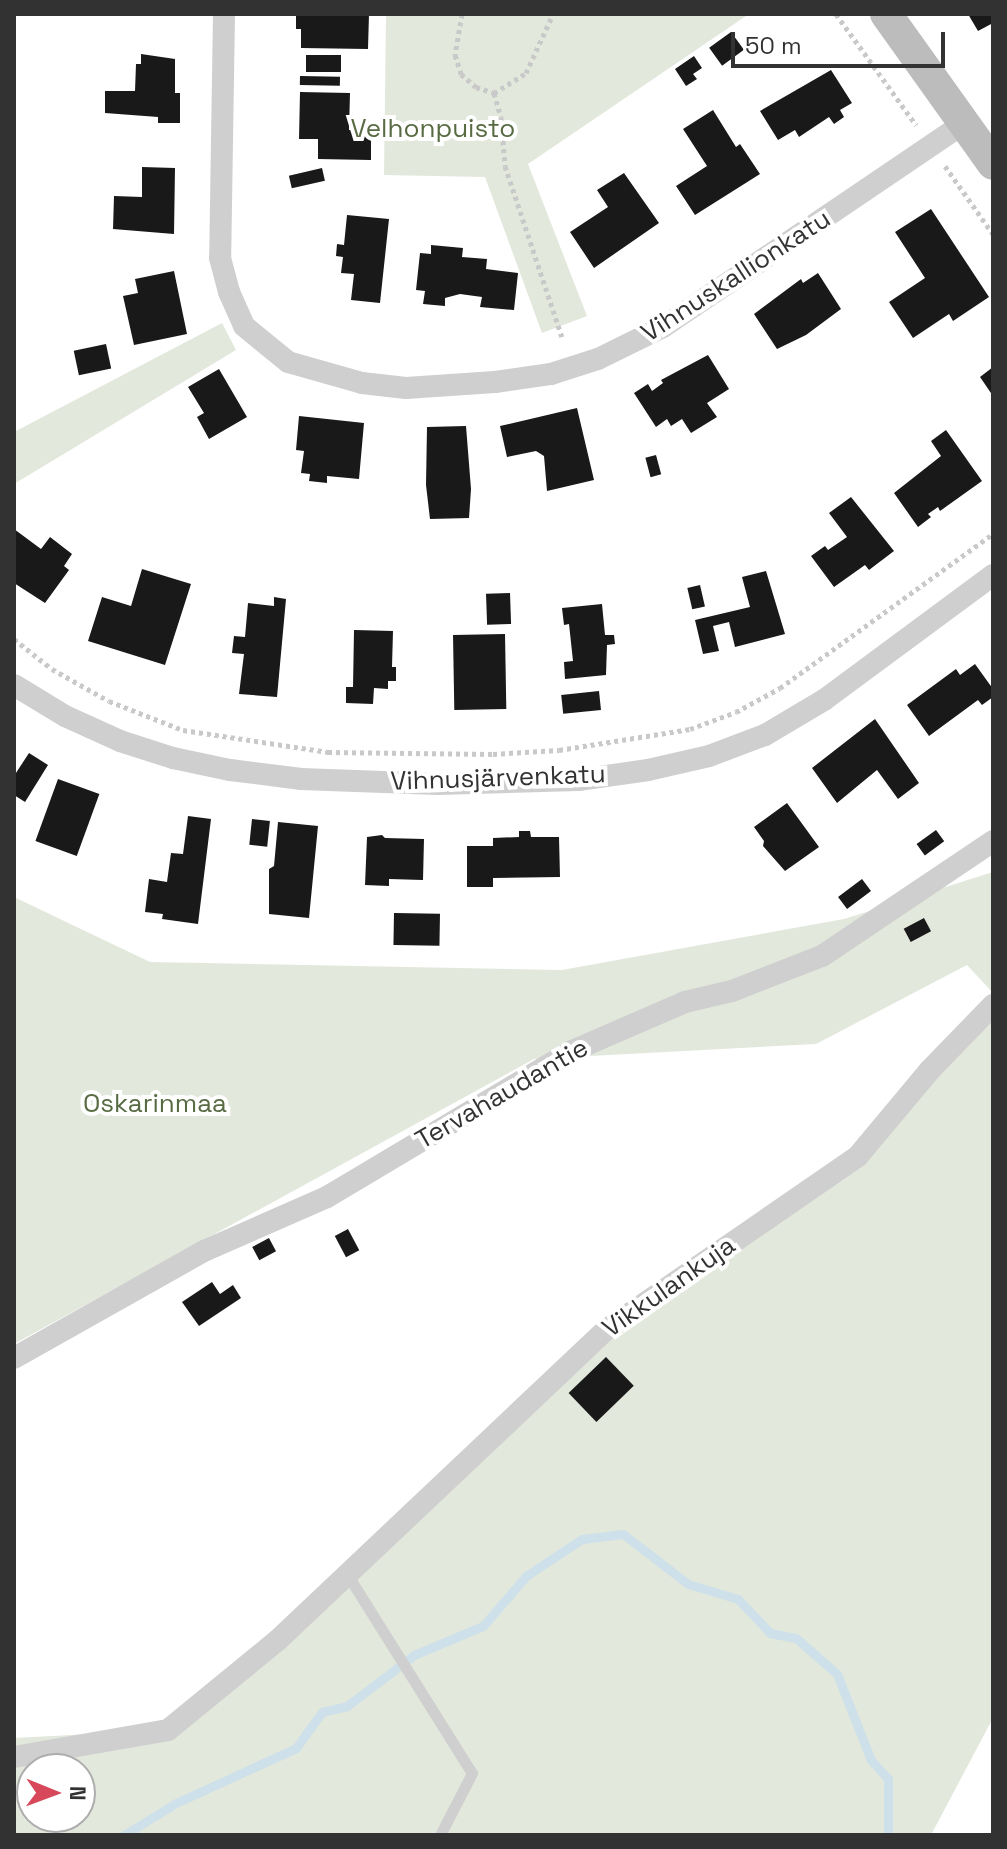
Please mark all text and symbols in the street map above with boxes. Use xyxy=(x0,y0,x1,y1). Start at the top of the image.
scale bar xyxy=(735,16,949,66)
text: 50 m xyxy=(745,30,802,61)
park label: Velhonpuisto xyxy=(351,113,515,145)
street label: Vihnuskallionkatu xyxy=(636,203,836,349)
street label: Vihnusjärvenkatu xyxy=(390,759,606,797)
street label: Tervahaudantie xyxy=(410,1032,594,1156)
park label: Oskarinmaa xyxy=(83,1088,227,1120)
street label: Vikkulankuja xyxy=(597,1230,741,1344)
north arrow xyxy=(16,1753,96,1833)
text: N xyxy=(64,1786,92,1801)

